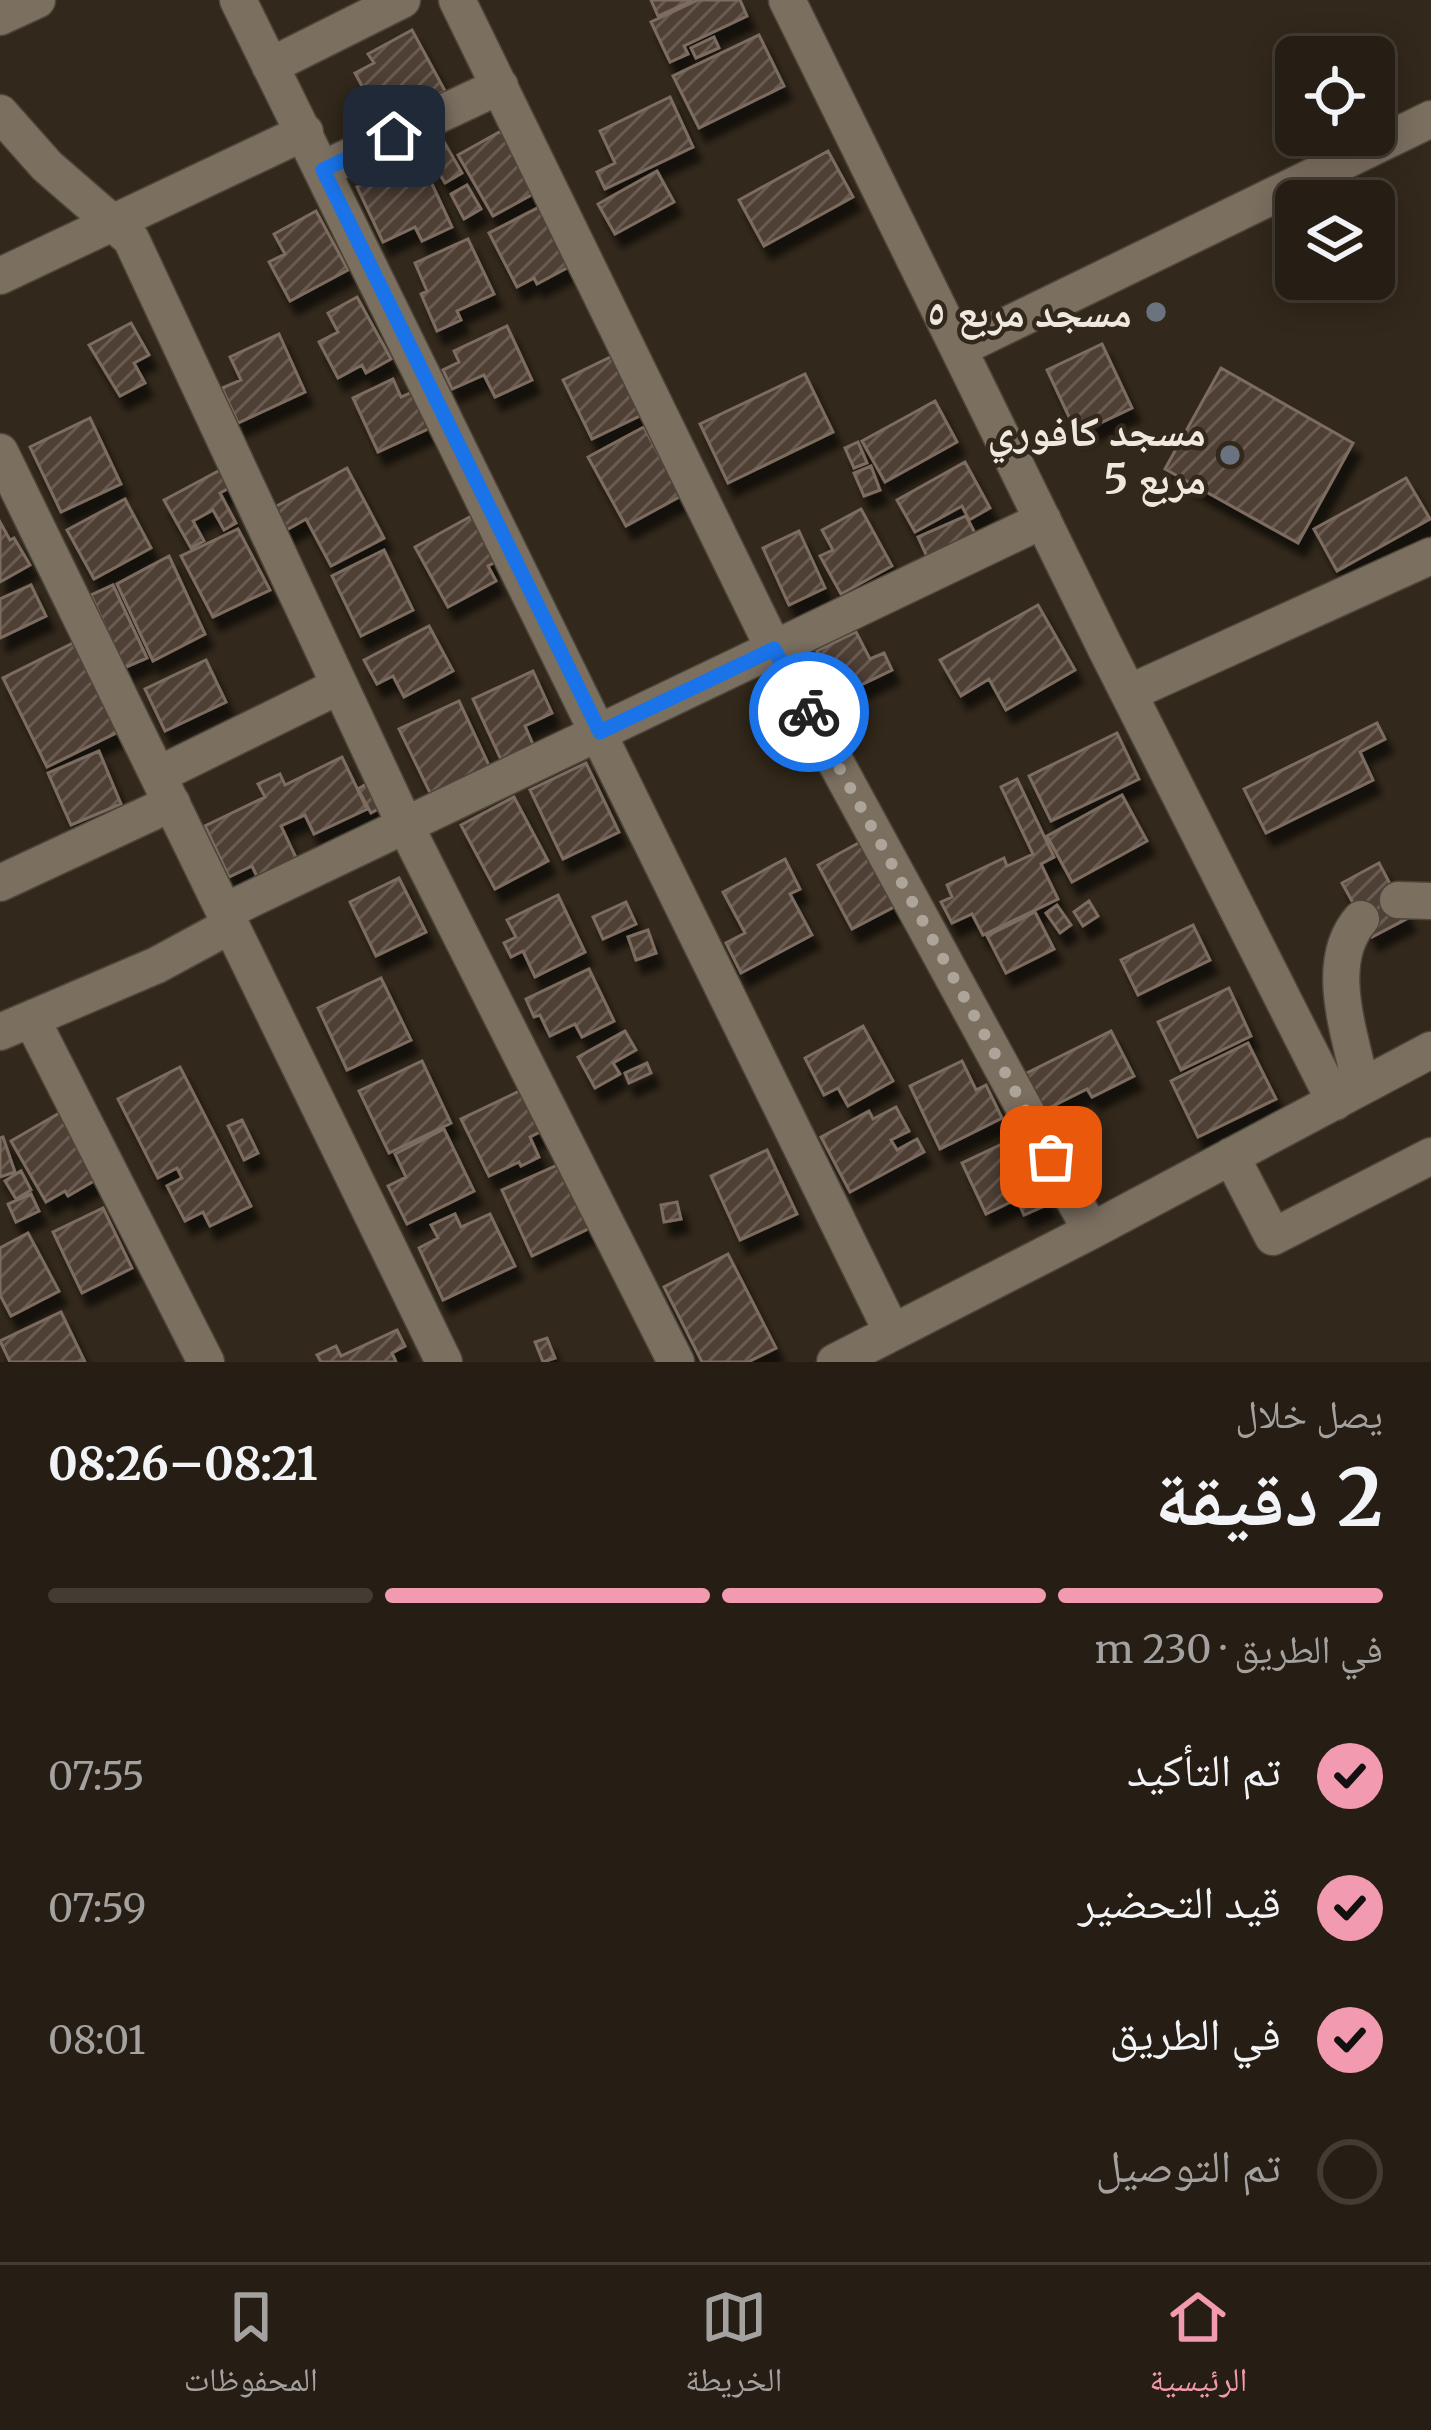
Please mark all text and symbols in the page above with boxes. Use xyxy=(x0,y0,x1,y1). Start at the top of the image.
map controls xyxy=(1275,36,1395,300)
button: locate xyxy=(1275,36,1395,156)
pin xyxy=(343,85,445,187)
icon: home xyxy=(361,103,427,169)
button: layers xyxy=(1275,180,1395,300)
place label: مسجد مربع ٥ xyxy=(926,286,1132,340)
marker: مسجد مربع ٥ xyxy=(1143,299,1169,325)
place label: مسجد كافوري مربع 5 xyxy=(987,405,1206,507)
marker: مسجد كافوري مربع 5 xyxy=(1217,442,1243,468)
courier xyxy=(749,652,869,772)
icon: bike xyxy=(776,679,842,745)
pin xyxy=(1000,1106,1102,1208)
icon: bag xyxy=(1018,1124,1084,1190)
text: يصل خلال xyxy=(1235,1390,1383,1439)
text: 08:21–08:26 xyxy=(48,1436,318,1492)
text: 2 دقيقة xyxy=(1155,1449,1383,1547)
text: في الطريق · 230 m xyxy=(1095,1625,1383,1674)
text: تم التأكيد xyxy=(1127,1742,1281,1798)
icon: check xyxy=(1317,1743,1383,1809)
text: 07:55 xyxy=(48,1752,145,1801)
text: قيد التحضير xyxy=(1078,1874,1281,1930)
icon: check xyxy=(1317,1875,1383,1941)
text: 07:59 xyxy=(48,1884,146,1933)
text: في الطريق xyxy=(1109,2006,1281,2062)
icon: check xyxy=(1317,2007,1383,2073)
text: 08:01 xyxy=(48,2016,145,2065)
text: تم التوصيل xyxy=(1095,2138,1281,2194)
tab: المحفوظات xyxy=(184,2284,318,2412)
tab: الخريطة xyxy=(685,2284,782,2412)
tab: الرئيسية xyxy=(1150,2284,1247,2412)

